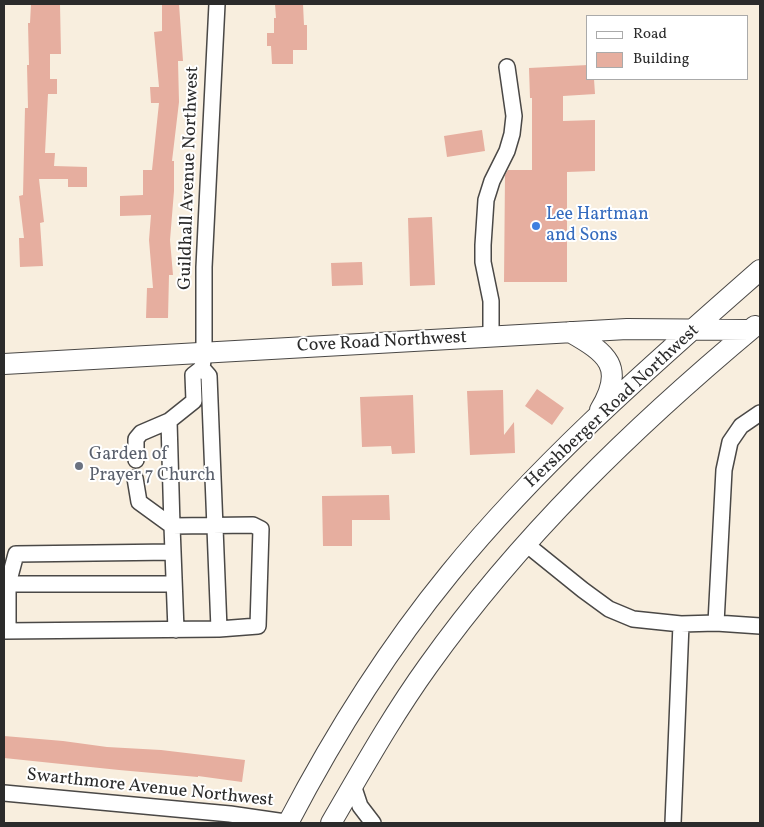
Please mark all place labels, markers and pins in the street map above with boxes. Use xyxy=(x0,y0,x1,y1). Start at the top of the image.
place label: Lee Hartman and Sons xyxy=(546,205,649,248)
marker: Lee Hartman and Sons xyxy=(530,220,542,232)
place label: Garden of Prayer 7 Church xyxy=(89,445,215,488)
marker: Garden of Prayer 7 Church xyxy=(73,460,85,472)

